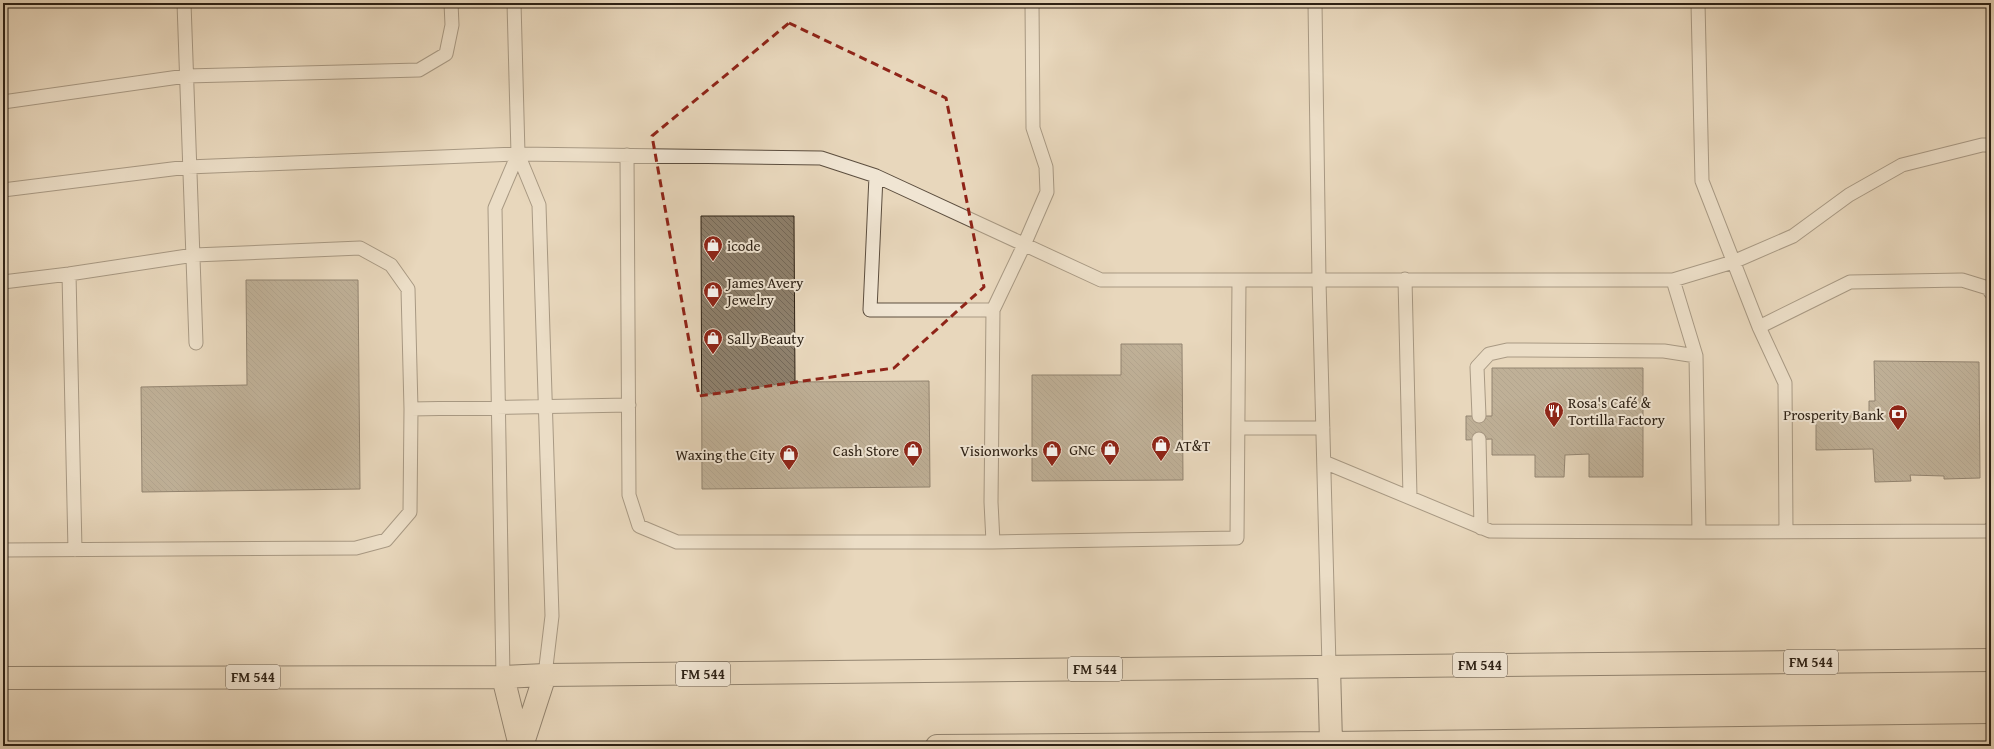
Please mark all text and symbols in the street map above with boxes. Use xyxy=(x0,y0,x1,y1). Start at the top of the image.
shop icon: icode xyxy=(702,234,724,262)
place label: icode xyxy=(727,235,761,256)
place label: James Avery Jewelry xyxy=(725,272,804,310)
shop icon: James Avery Jewelry xyxy=(702,280,724,308)
shop icon: Sally Beauty xyxy=(702,327,724,355)
place label: Sally Beauty xyxy=(727,328,805,349)
place label: Rosa's Café & Tortilla Factory xyxy=(1568,392,1666,430)
restaurant icon: Rosa's Café & Tortilla Factory xyxy=(1543,400,1565,428)
bank icon: Prosperity Bank xyxy=(1887,403,1909,431)
place label: Prosperity Bank xyxy=(1783,404,1884,425)
shop icon: AT&T xyxy=(1150,434,1172,462)
place label: AT&T xyxy=(1175,435,1211,456)
shop icon: GNC xyxy=(1099,438,1121,466)
shop icon: Cash Store xyxy=(902,439,924,467)
shop icon: Visionworks xyxy=(1041,439,1063,467)
place label: GNC xyxy=(1069,439,1096,460)
place label: Cash Store xyxy=(833,440,899,461)
place label: Visionworks xyxy=(960,440,1038,461)
shop icon: Waxing the City xyxy=(778,443,800,471)
place label: Waxing the City xyxy=(676,444,776,465)
road number: FM 544 xyxy=(1784,650,1838,674)
road number: FM 544 xyxy=(1453,653,1507,677)
road number: FM 544 xyxy=(1068,657,1122,681)
road number: FM 544 xyxy=(676,662,730,686)
road number: FM 544 xyxy=(226,665,280,689)

